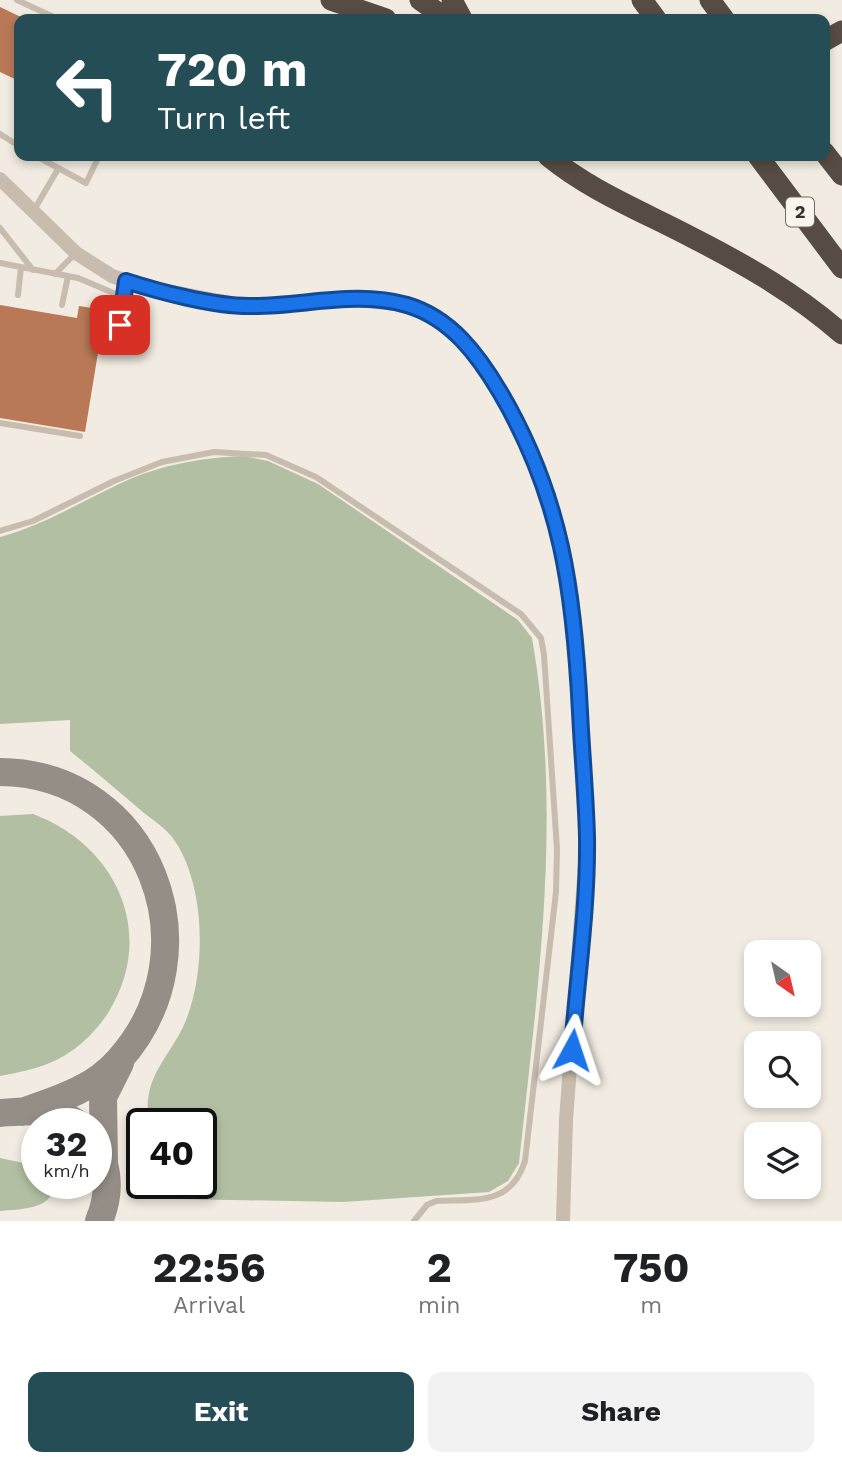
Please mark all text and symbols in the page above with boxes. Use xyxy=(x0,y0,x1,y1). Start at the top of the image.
text: 720 m xyxy=(157,40,308,98)
icon: left xyxy=(42,42,133,133)
text: Turn left xyxy=(157,99,290,137)
road number: 2 xyxy=(786,197,814,226)
pin xyxy=(90,295,150,355)
icon: arrive xyxy=(101,306,139,344)
north arrow xyxy=(744,940,821,1017)
map controls xyxy=(744,940,821,1199)
position arrow xyxy=(535,1013,609,1087)
button: search xyxy=(744,1031,821,1108)
speed limit sign: 40 xyxy=(126,1108,217,1199)
button: layers xyxy=(744,1122,821,1199)
text: 32 xyxy=(46,1123,87,1165)
text: km/h xyxy=(43,1160,90,1181)
text: 22:56 xyxy=(153,1243,266,1292)
text: 2 xyxy=(427,1243,452,1292)
text: 750 xyxy=(613,1243,689,1292)
text: Arrival xyxy=(173,1292,245,1319)
text: min xyxy=(418,1292,460,1319)
text: m xyxy=(640,1292,662,1319)
button: Exit xyxy=(28,1372,414,1452)
button: Share xyxy=(428,1372,814,1452)

